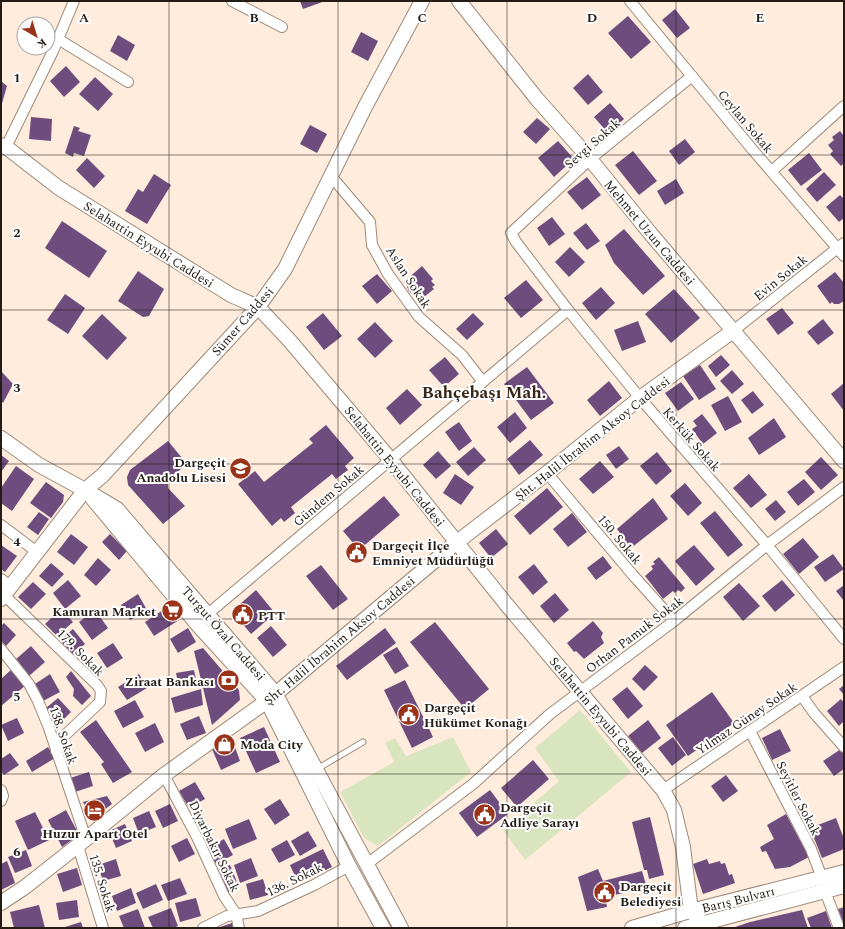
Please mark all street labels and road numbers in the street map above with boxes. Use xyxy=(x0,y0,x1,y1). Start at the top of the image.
street label: Ceylan Sokak xyxy=(713,85,778,158)
street label: Sevgi Sokak xyxy=(560,114,625,174)
street label: Mehmet Uzun Caddesi xyxy=(599,175,700,290)
street label: Selahattin Eyyubi Caddesi xyxy=(79,196,218,293)
street label: Aslan Sokak xyxy=(380,242,436,313)
street label: Evin Sokak xyxy=(749,250,812,306)
street label: Sümer Caddesi xyxy=(207,282,279,361)
street label: Şht. Halil İbrahim Aksoy Caddesi xyxy=(511,372,675,506)
street label: Selahattin Eyyubi Caddesi xyxy=(339,402,449,531)
street label: Kerkük Sokak xyxy=(657,403,725,476)
street label: Gündem Sokak xyxy=(289,460,369,532)
street label: 150. Sokak xyxy=(592,510,646,569)
street label: Şht. Halil İbrahim Aksoy Caddesi xyxy=(260,571,420,710)
street label: Turgut Özal Caddesi xyxy=(176,582,270,685)
street label: Orhan Pamuk Sokak xyxy=(581,591,688,678)
street label: 179. Sokak xyxy=(52,624,109,681)
street label: Selahattin Eyyubi Caddesi xyxy=(544,653,656,781)
street label: Yılmaz Güney Sokak xyxy=(692,677,801,760)
street label: 138. Sokak xyxy=(44,703,82,767)
street label: Seyitler Sokak xyxy=(771,758,826,839)
street label: Diyarbakır Sokak xyxy=(183,797,245,896)
street label: 135. Sokak xyxy=(84,851,120,915)
street label: 136. Sokak xyxy=(263,858,326,902)
street label: Barış Bulvarı xyxy=(700,881,777,919)

